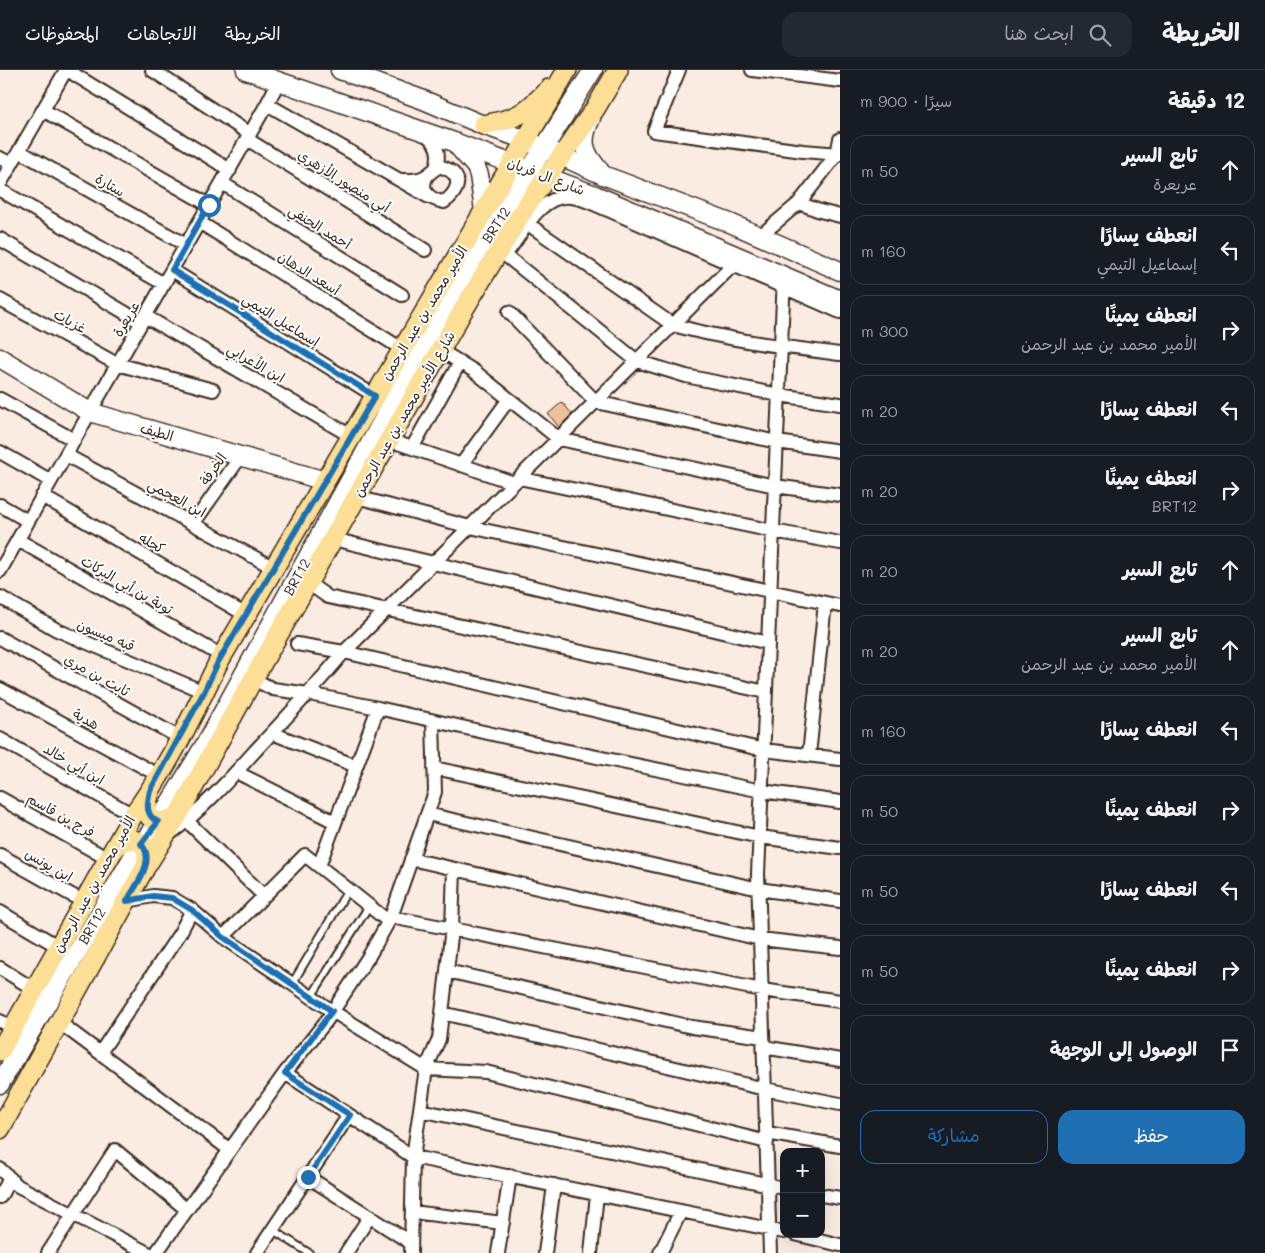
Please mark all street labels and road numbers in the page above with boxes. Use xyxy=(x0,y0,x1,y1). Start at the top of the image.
street label: أبي منصور الأزهري xyxy=(292,145,394,220)
street label: شارع ال فريان xyxy=(504,152,588,200)
street label: ستارة xyxy=(92,169,129,201)
street label: أحمد الحنفي xyxy=(283,200,356,257)
street label: BRT12 xyxy=(477,203,514,246)
street label: الأمير محمد بن عبد الرحمن xyxy=(376,242,471,384)
street label: أسعد الدهان xyxy=(275,246,344,299)
street label: إسماعيل التيمي xyxy=(237,288,324,355)
street label: عريعرة xyxy=(108,297,143,340)
street label: غزيات xyxy=(51,304,90,337)
street label: شارع الأمير محمد بن عبد الرحمن xyxy=(348,327,460,501)
street label: ابن الأعرابي xyxy=(222,338,289,390)
street label: الطيف xyxy=(138,418,176,445)
street label: الخرفة xyxy=(195,449,230,488)
street label: ابن العجمي xyxy=(143,474,210,525)
street label: كحله xyxy=(136,528,169,558)
street label: توبة بن أبي البركات xyxy=(76,551,178,623)
street label: BRT12 xyxy=(279,555,314,599)
street label: قبه ميسون xyxy=(74,614,138,655)
street label: ثابت بن مري xyxy=(60,649,134,703)
street label: هدية xyxy=(70,704,103,734)
street label: ابن أبي خالد xyxy=(38,738,108,792)
street label: فرج بن قاسم xyxy=(23,788,99,843)
street label: الأمير محمد بن عبد الرحمن xyxy=(48,812,139,956)
street label: ابن يونس xyxy=(22,843,76,886)
street label: BRT12 xyxy=(73,904,110,948)

